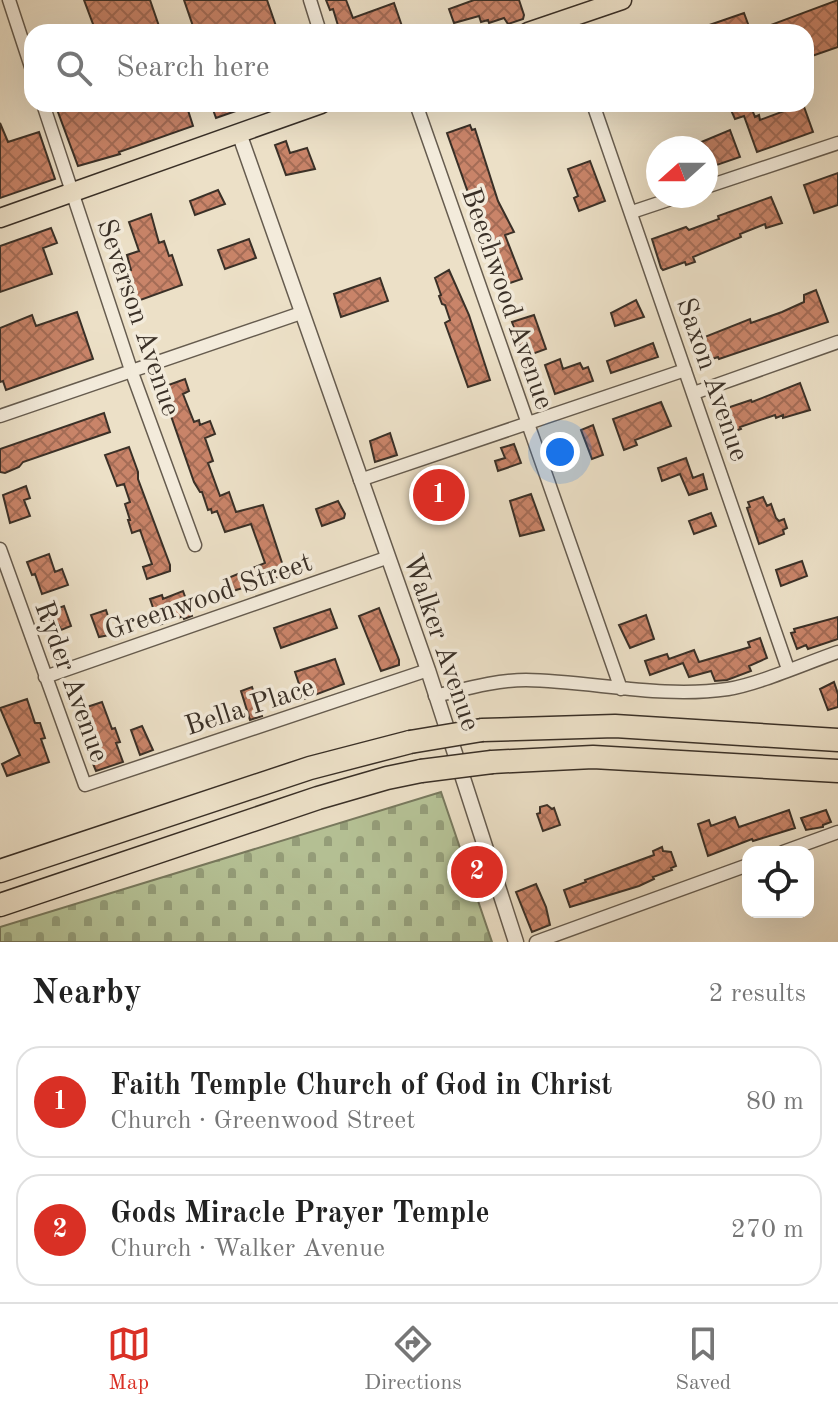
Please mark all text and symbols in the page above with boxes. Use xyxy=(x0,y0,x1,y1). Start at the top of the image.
search box xyxy=(24,24,814,112)
icon: search xyxy=(52,46,96,90)
text: Search here xyxy=(116,53,270,83)
north arrow xyxy=(646,136,718,208)
street label: Beechwood Avenue xyxy=(455,185,557,413)
street label: Severson Avenue xyxy=(90,216,184,420)
street label: Saxon Avenue xyxy=(670,295,752,465)
your location xyxy=(540,432,580,472)
pin: 1 xyxy=(413,465,465,525)
street label: Greenwood Street xyxy=(102,549,316,646)
street label: Walker Avenue xyxy=(397,551,483,735)
street label: Ryder Avenue xyxy=(28,598,112,766)
street label: Bella Place xyxy=(182,674,318,742)
pin: 2 xyxy=(451,842,503,902)
map controls xyxy=(742,846,814,918)
button: locate xyxy=(742,846,814,918)
text: Nearby xyxy=(32,977,142,1011)
text: 2 results xyxy=(708,981,806,1007)
text: Faith Temple Church of God in Christ xyxy=(110,1071,612,1101)
text: 1 xyxy=(52,1089,68,1115)
text: 80 m xyxy=(746,1089,804,1115)
text: Church · Greenwood Street xyxy=(110,1108,415,1134)
text: Gods Miracle Prayer Temple xyxy=(110,1199,490,1229)
text: 2 xyxy=(52,1217,68,1243)
text: 270 m xyxy=(731,1217,804,1243)
text: Church · Walker Avenue xyxy=(110,1236,385,1262)
tab: Map xyxy=(107,1322,151,1397)
tab: Directions xyxy=(364,1322,462,1397)
tab: Saved xyxy=(675,1322,731,1397)

